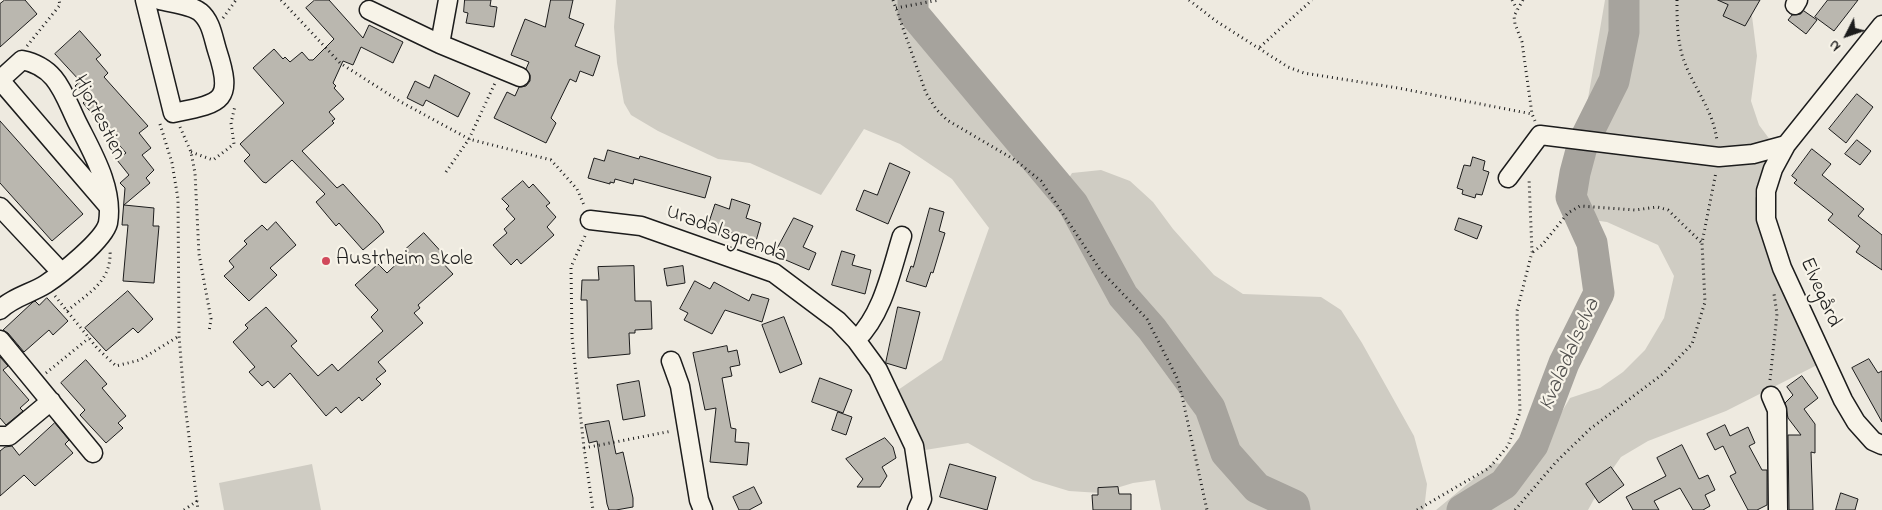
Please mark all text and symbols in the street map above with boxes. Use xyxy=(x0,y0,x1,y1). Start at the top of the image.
north arrow xyxy=(1822,10,1872,60)
text: N xyxy=(1824,35,1846,56)
street label: Hjortestien xyxy=(66,71,130,165)
street label: Uradalsgrenda xyxy=(662,200,790,270)
place label: Austrheim skole xyxy=(336,248,473,274)
street label: Elvegård xyxy=(1793,254,1845,332)
marker: Austrheim skole xyxy=(320,255,332,267)
water label: Kvaladalselva xyxy=(1535,295,1607,415)

